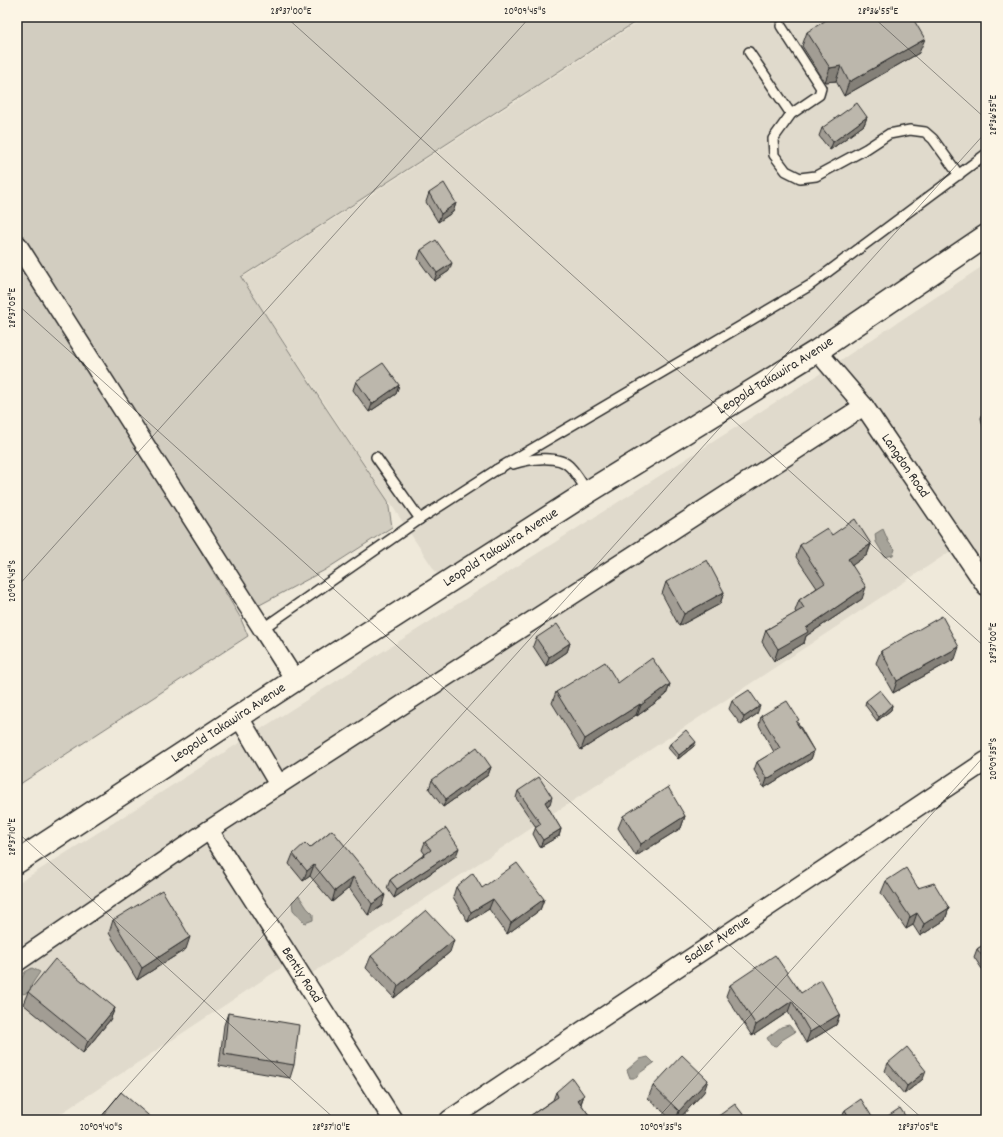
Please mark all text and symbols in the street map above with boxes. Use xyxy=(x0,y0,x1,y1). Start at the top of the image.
text: 28°37'00"E xyxy=(271,5,312,19)
text: 20°09'45"S xyxy=(504,5,546,19)
text: 28°36'55"E xyxy=(858,5,899,19)
text: 28°36'55"E xyxy=(987,94,1001,135)
text: 28°37'05"E xyxy=(6,288,20,328)
street label: Leopold Takawira Avenue xyxy=(714,332,838,420)
street label: Langdon Road xyxy=(876,430,934,502)
street label: Leopold Takawira Avenue xyxy=(439,503,563,592)
text: 20°09'45"S xyxy=(6,560,20,602)
text: 28°37'00"E xyxy=(987,622,1001,663)
street label: Leopold Takawira Avenue xyxy=(167,679,290,768)
text: 20°09'35"S xyxy=(987,738,1001,780)
text: 28°37'10"E xyxy=(6,818,20,856)
street label: Sadler Avenue xyxy=(681,911,755,970)
street label: Bently Road xyxy=(276,943,326,1007)
text: 20°09'40"S xyxy=(80,1121,122,1135)
text: 28°37'10"E xyxy=(312,1121,350,1135)
text: 20°09'35"S xyxy=(640,1121,682,1135)
text: 28°37'05"E xyxy=(898,1121,938,1135)

